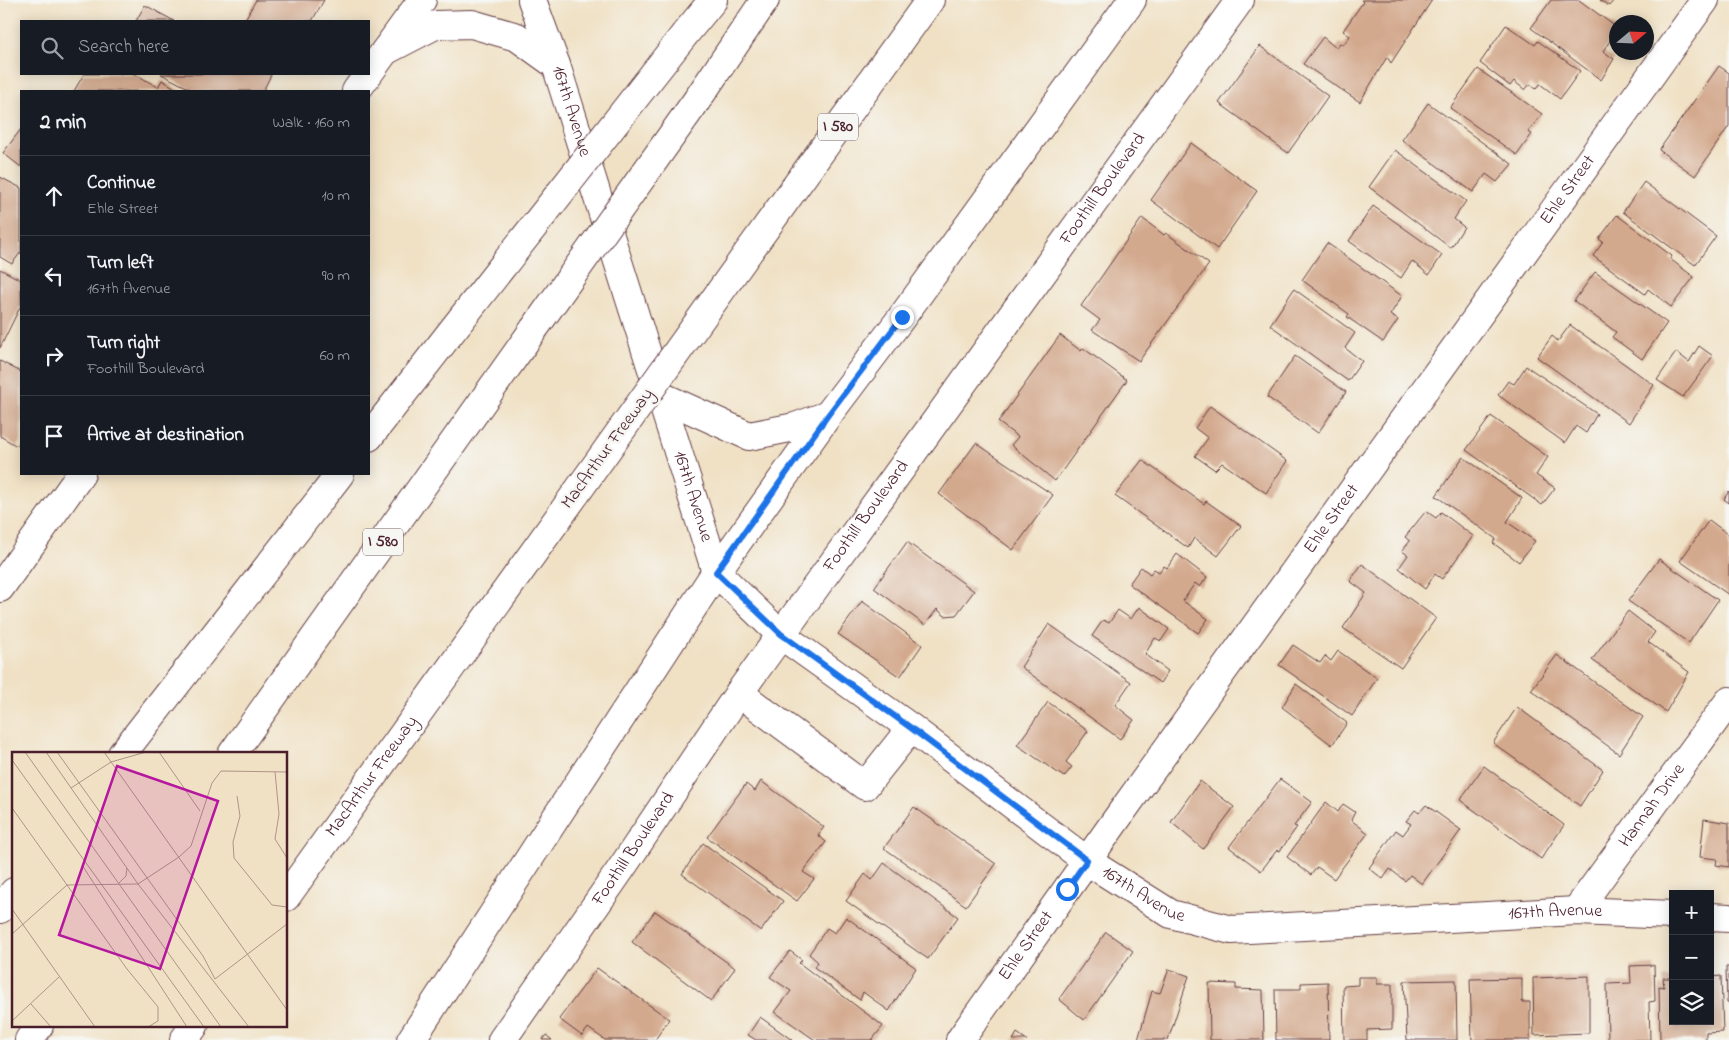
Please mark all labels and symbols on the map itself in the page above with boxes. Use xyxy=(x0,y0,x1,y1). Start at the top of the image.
north arrow xyxy=(1609,15,1654,60)
street label: 167th Avenue xyxy=(544,63,597,161)
road number: I 580 xyxy=(818,114,858,140)
street label: Foothill Boulevard xyxy=(1053,128,1153,251)
street label: Ehle Street xyxy=(1534,150,1602,231)
route end xyxy=(891,306,914,329)
street label: MacArthur Freeway xyxy=(555,383,661,515)
street label: 167th Avenue xyxy=(666,448,719,546)
street label: Foothill Boulevard xyxy=(817,455,916,579)
street label: Ehle Street xyxy=(1298,479,1366,560)
road number: I 580 xyxy=(363,528,403,556)
street label: MacArthur Freeway xyxy=(320,711,425,843)
inset map xyxy=(12,752,288,1028)
street label: Hannah Drive xyxy=(1613,758,1693,853)
street label: Foothill Boulevard xyxy=(585,787,682,912)
street label: 167th Avenue xyxy=(1096,860,1189,930)
route start xyxy=(1056,878,1079,901)
street label: 167th Avenue xyxy=(1508,898,1604,928)
street label: Ehle Street xyxy=(993,906,1060,987)

